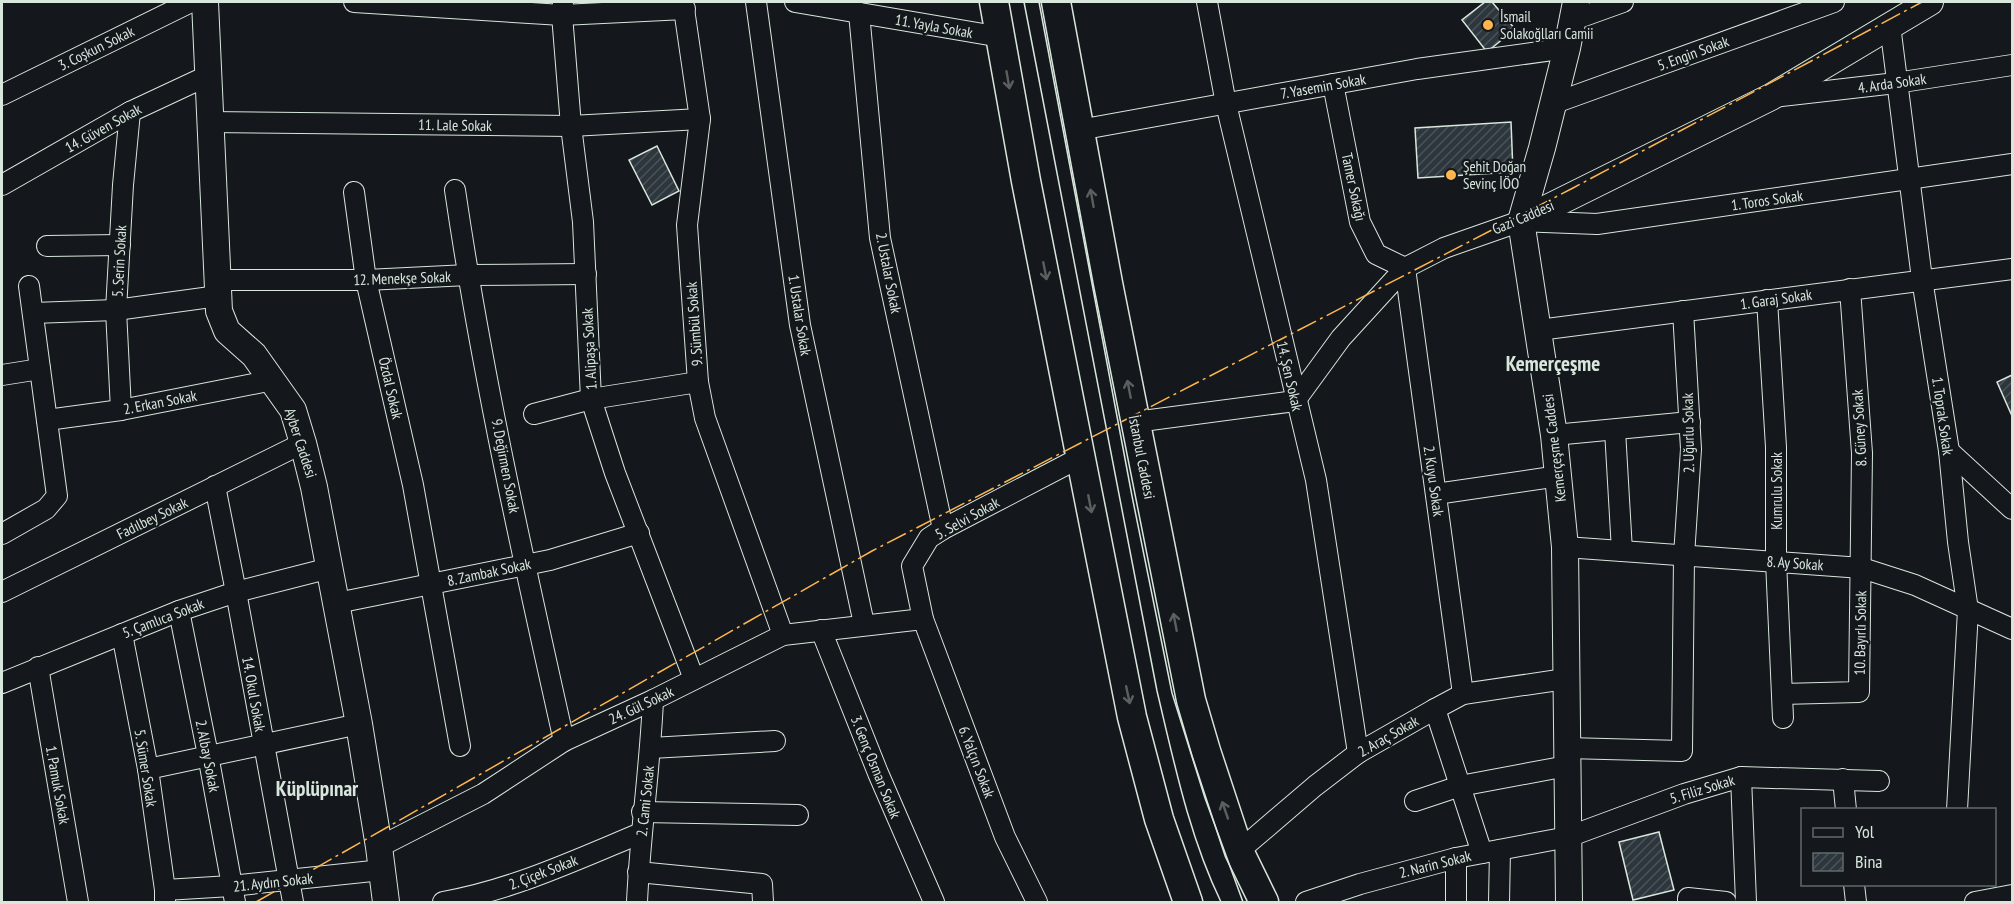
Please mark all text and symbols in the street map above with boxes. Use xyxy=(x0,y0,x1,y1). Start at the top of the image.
place label: İsmail Solakoğlları Camii xyxy=(1500,7,1594,43)
street label: 11. Yayla Sokak xyxy=(894,10,975,42)
marker: İsmail Solakoğlları Camii xyxy=(1481,18,1495,32)
street label: 3. Coşkun Sokak xyxy=(55,21,137,75)
street label: 5. Engin Sokak xyxy=(1655,31,1732,75)
one-way arrow xyxy=(1003,69,1014,89)
street label: 7. Yasemin Sokak xyxy=(1279,69,1367,103)
street label: 4. Arda Sokak xyxy=(1857,69,1927,97)
street label: 14. Güven Sokak xyxy=(61,99,145,157)
street label: 11. Lale Sokak xyxy=(418,115,492,135)
street label: Tamer Sokağı xyxy=(1338,151,1370,223)
place label: Şehit Doğan Sevinç İÖO xyxy=(1463,157,1526,193)
marker: Şehit Doğan Sevinç İÖO xyxy=(1444,168,1458,182)
street label: 1. Toros Sokak xyxy=(1730,186,1804,214)
one-way arrow xyxy=(1086,188,1097,208)
street label: Gazi Caddesi xyxy=(1489,195,1557,239)
street label: 5. Serin Sokak xyxy=(108,224,130,297)
street label: 2. Ustalar Sokak xyxy=(872,231,906,315)
one-way arrow xyxy=(1040,261,1051,280)
street label: 12. Menekşe Sokak xyxy=(353,267,451,289)
street label: 1. Ustalar Sokak xyxy=(784,273,816,357)
street label: 9. Sümbül Sokak xyxy=(682,281,706,367)
street label: 1. Garaj Sokak xyxy=(1739,285,1813,313)
street label: 1. Alipaşa Sokak xyxy=(577,307,601,391)
street label: 14. Şen Sokak xyxy=(1273,339,1307,413)
district label: Kemerçeşme xyxy=(1506,350,1600,377)
street label: Özdal Sokak xyxy=(375,355,407,421)
street label: 1. Toprak Sokak xyxy=(1928,376,1958,456)
one-way arrow xyxy=(1123,380,1134,399)
street label: 2. Erkan Sokak xyxy=(122,386,198,418)
street label: 8. Güney Sokak xyxy=(1847,389,1871,467)
street label: Kemerçeşme Caddesi xyxy=(1538,393,1570,503)
street label: 2. Uğurlu Sokak xyxy=(1678,393,1698,473)
street label: Ayber Caddesi xyxy=(281,406,321,480)
street label: İstanbul Caddesi xyxy=(1125,413,1159,501)
street label: 9. Değirmen Sokak xyxy=(488,417,524,515)
street label: 2. Kuyu Sokak xyxy=(1420,444,1448,518)
street label: Kumrulu Sokak xyxy=(1767,452,1786,530)
street label: Fadılbey Sokak xyxy=(113,493,191,543)
street label: 5. Selvi Sokak xyxy=(932,493,1003,543)
one-way arrow xyxy=(1085,493,1096,513)
street label: 8. Ay Sokak xyxy=(1766,552,1824,574)
street label: 8. Zambak Sokak xyxy=(445,554,533,590)
street label: 10. Bayırlı Sokak xyxy=(1850,590,1870,676)
street label: 5. Çamlıca Sokak xyxy=(120,594,207,642)
one-way arrow xyxy=(1169,612,1180,632)
street label: 14. Okul Sokak xyxy=(238,655,270,733)
street label: 24. Gül Sokak xyxy=(606,682,677,728)
one-way arrow xyxy=(1123,685,1134,704)
street label: 2. Araç Sokak xyxy=(1354,711,1422,761)
street label: 3. Genç Osman Sokak xyxy=(847,713,905,821)
street label: 2. Albay Sokak xyxy=(192,718,224,794)
street label: 6. Yalçın Sokak xyxy=(955,723,999,801)
street label: 5. Sümer Sokak xyxy=(130,728,162,808)
street label: 1. Pamuk Sokak xyxy=(42,744,74,826)
street label: 2. Cami Sokak xyxy=(632,765,658,837)
street label: 5. Filiz Sokak xyxy=(1667,770,1737,808)
district label: Küplüpınar xyxy=(276,775,359,802)
one-way arrow xyxy=(1218,801,1229,820)
legend xyxy=(1801,808,1996,886)
text: Yol xyxy=(1855,820,1875,843)
street label: 2. Narin Sokak xyxy=(1397,846,1473,882)
street label: 2. Çiçek Sokak xyxy=(506,850,580,894)
text: Bina xyxy=(1855,850,1883,873)
street label: 21. Aydın Sokak xyxy=(232,868,314,896)

